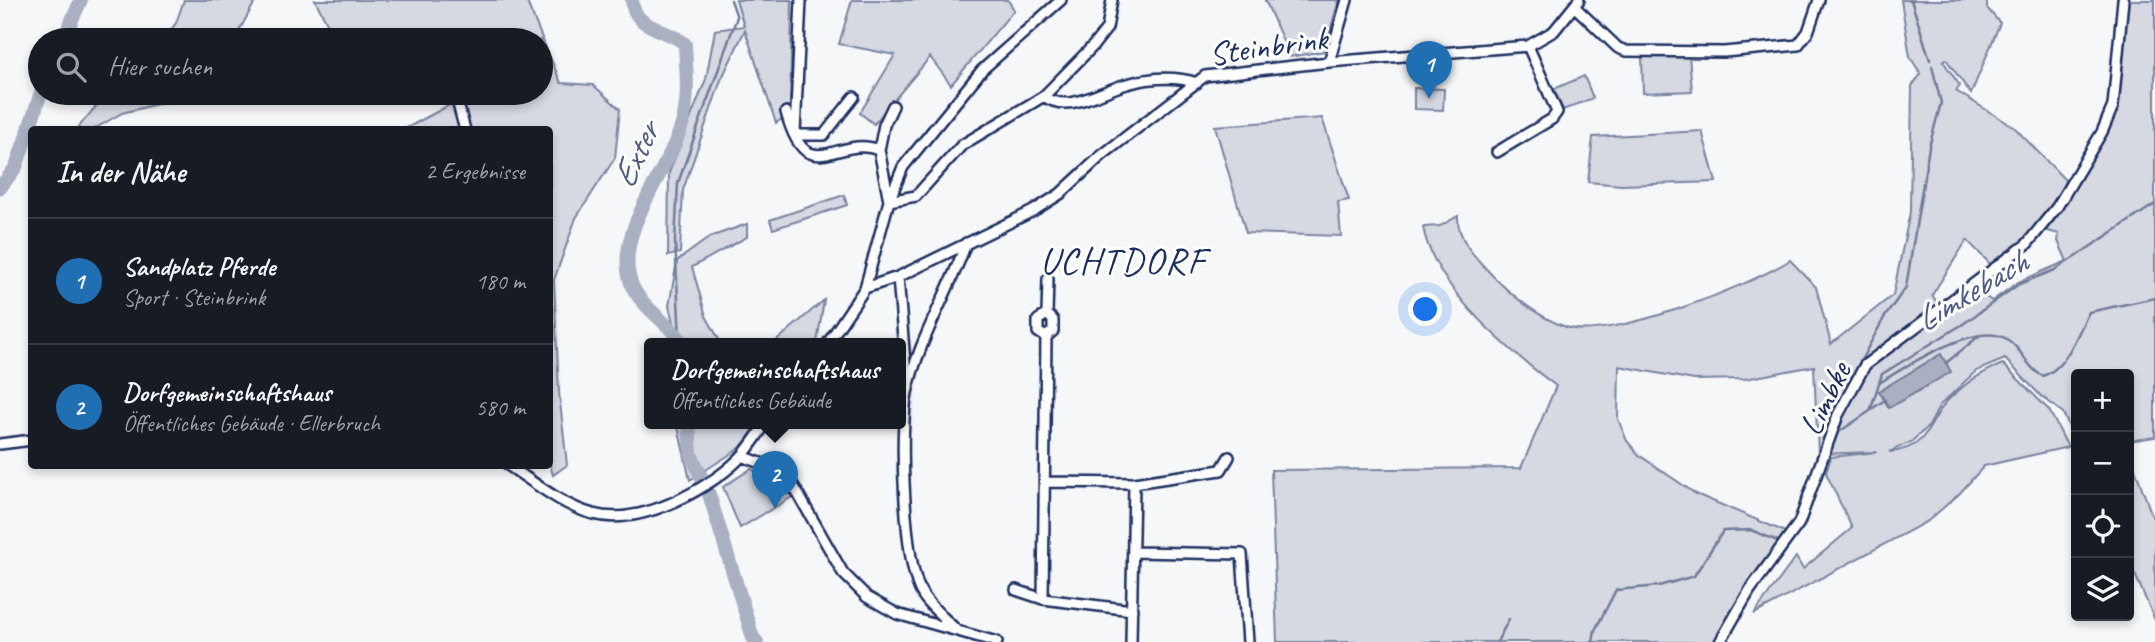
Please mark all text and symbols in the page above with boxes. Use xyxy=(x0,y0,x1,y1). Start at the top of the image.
street label: Steinbrink xyxy=(1206,17,1332,75)
search box xyxy=(28,28,553,105)
pin: 1 xyxy=(1406,41,1452,99)
icon: search xyxy=(52,48,90,86)
text: Hier suchen xyxy=(108,50,212,83)
water label: Exter xyxy=(601,111,672,195)
text: In der Nähe xyxy=(56,153,185,191)
text: 2 Ergebnisse xyxy=(425,157,525,186)
district label: UCHTDORF xyxy=(1040,237,1211,284)
water label: Limkebach xyxy=(1907,238,2038,342)
text: Sandplatz Pferde xyxy=(123,250,275,283)
text: 1 xyxy=(74,267,84,296)
text: 180 m xyxy=(476,267,525,296)
text: Sport · Steinbrink xyxy=(123,283,265,312)
your location xyxy=(1408,292,1442,326)
popup xyxy=(644,338,906,429)
text: Dorfgemeinschaftshaus xyxy=(671,353,879,386)
street label: Limbke xyxy=(1789,353,1861,442)
map controls xyxy=(2071,369,2134,621)
button: + xyxy=(2071,369,2134,432)
text: Dorfgemeinschaftshaus xyxy=(123,376,331,409)
text: Öffentliches Gebäude xyxy=(671,386,831,415)
text: 2 xyxy=(74,393,84,422)
text: 580 m xyxy=(476,393,525,422)
text: Öffentliches Gebäude · Ellerbruch xyxy=(123,409,380,438)
button: − xyxy=(2071,432,2134,495)
pin: 2 xyxy=(752,451,798,509)
button: locate xyxy=(2071,495,2134,558)
button: layers xyxy=(2071,558,2134,621)

